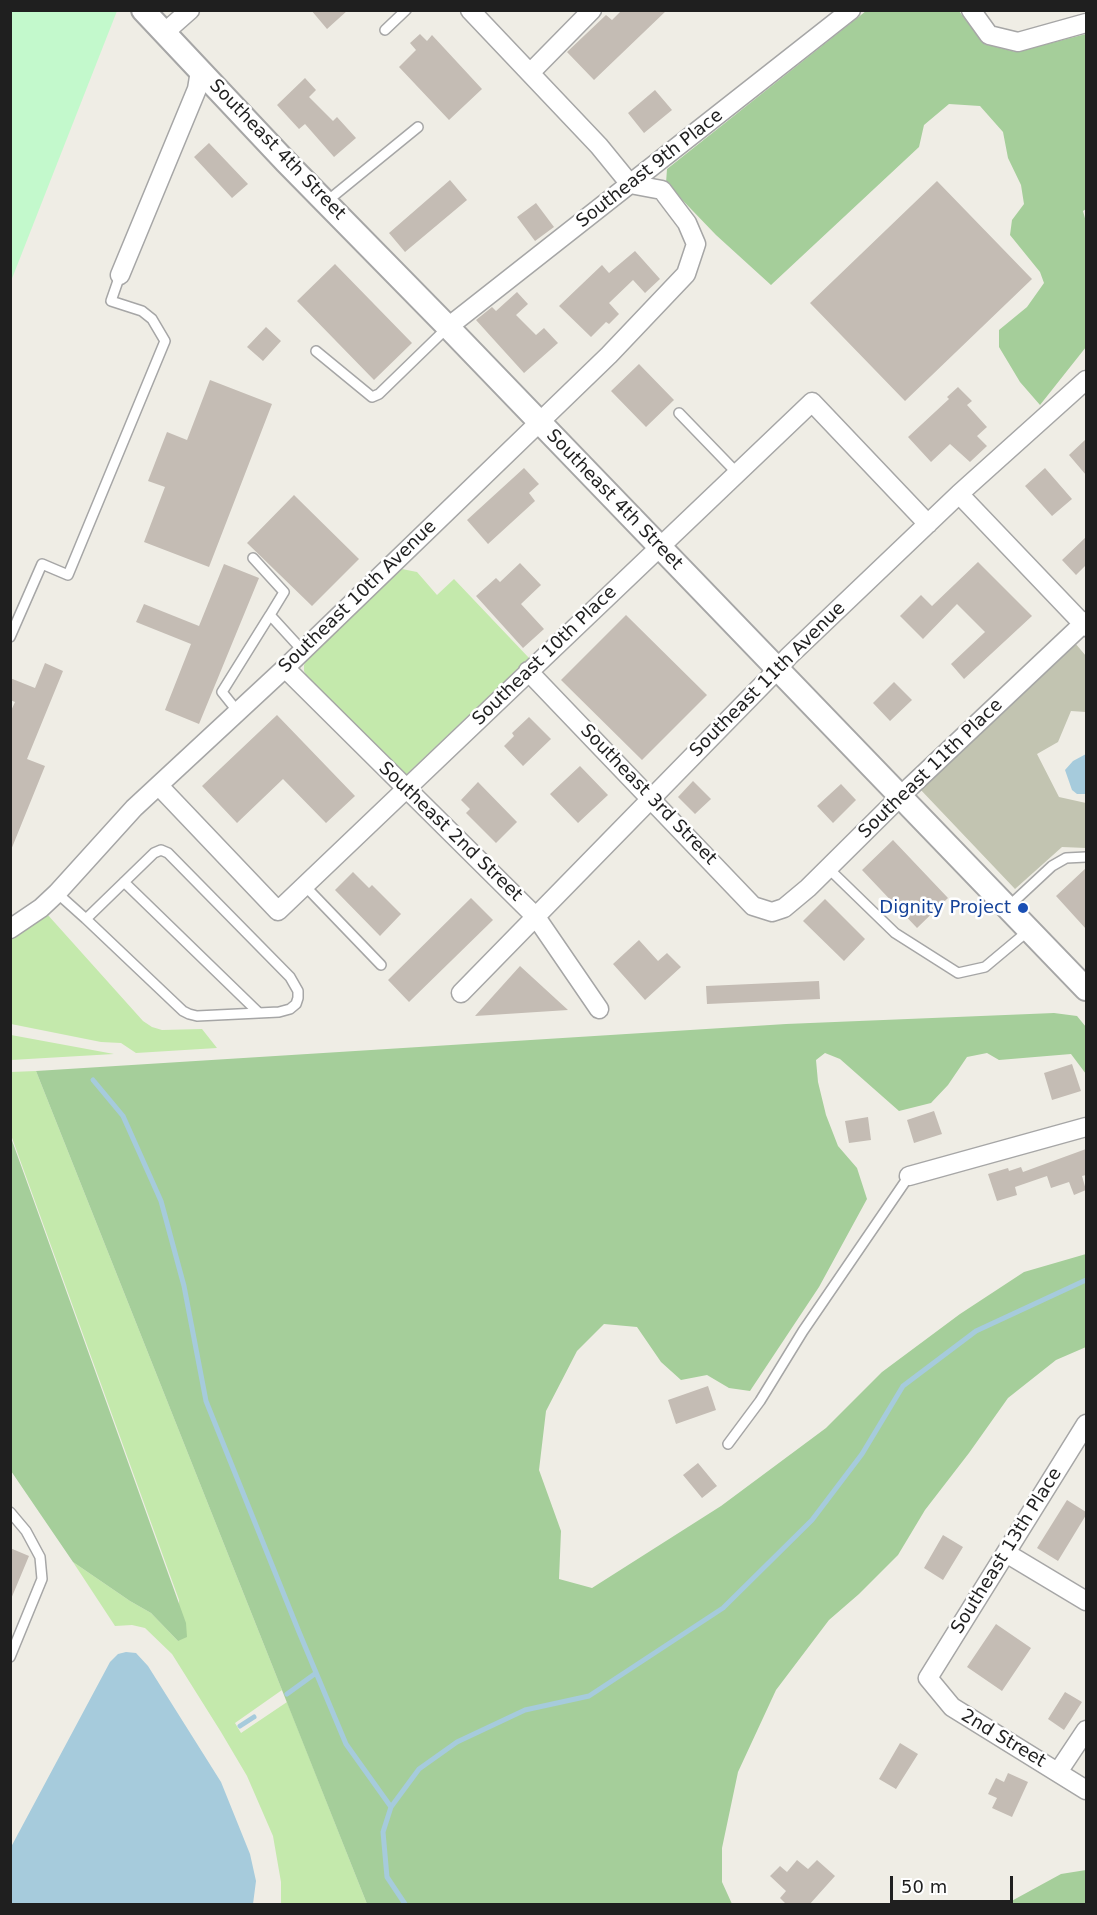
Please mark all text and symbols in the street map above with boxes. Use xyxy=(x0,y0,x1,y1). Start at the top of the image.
street label: Southeast 4th Street xyxy=(204,75,350,225)
street label: Southeast 9th Place xyxy=(572,105,728,233)
street label: Southeast 4th Street xyxy=(541,425,687,575)
street label: Southeast 10th Avenue xyxy=(275,516,441,678)
street label: Southeast 10th Place xyxy=(469,582,621,730)
street label: Southeast 11th Avenue xyxy=(686,598,850,762)
street label: Southeast 11th Place xyxy=(855,695,1007,843)
street label: Southeast 3rd Street xyxy=(575,720,721,870)
street label: Southeast 2nd Street xyxy=(374,758,526,906)
place label: Dignity Project xyxy=(879,897,1011,919)
marker: Dignity Project xyxy=(1016,901,1030,915)
street label: Southeast 13th Place xyxy=(947,1464,1067,1638)
street label: 2nd Street xyxy=(957,1705,1049,1773)
scale bar xyxy=(893,1864,1016,1902)
text: 50 m xyxy=(901,1876,947,1897)

